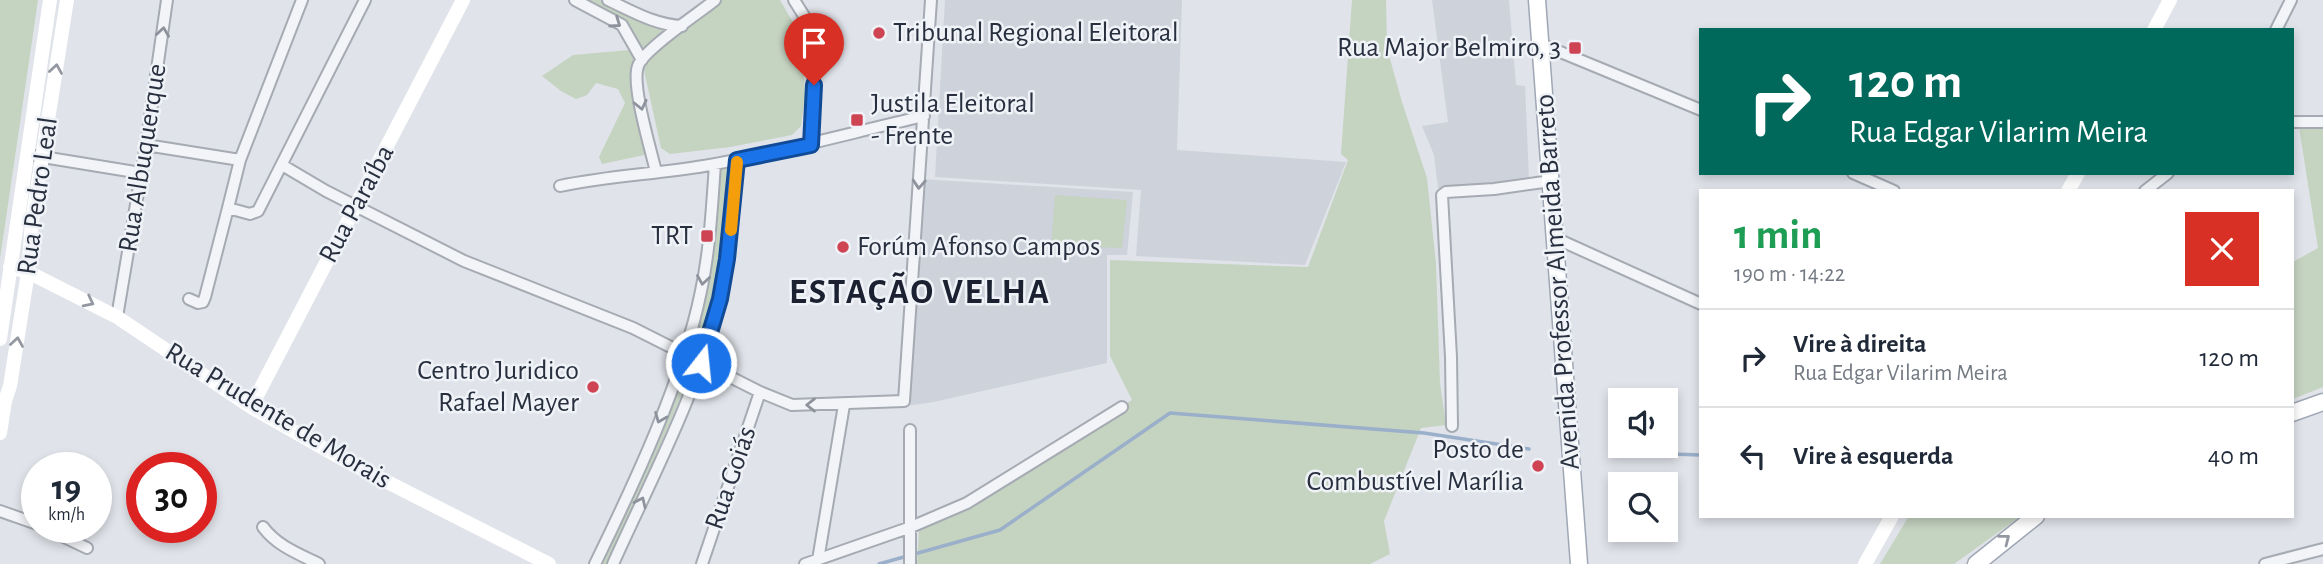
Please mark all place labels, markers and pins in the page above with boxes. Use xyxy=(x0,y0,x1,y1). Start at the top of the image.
pin xyxy=(784,13,844,85)
place label: Tribunal Regional Eleitoral xyxy=(893,19,1179,47)
marker: Tribunal Regional Eleitoral xyxy=(871,25,887,41)
place label: Rua Major Belmiro, 3 xyxy=(1337,34,1561,62)
marker: Rua Major Belmiro, 3 xyxy=(1567,40,1583,56)
place label: Justila Eleitoral - Frente xyxy=(871,90,1035,150)
marker: Justila Eleitoral - Frente xyxy=(849,112,865,128)
place label: TRT xyxy=(651,222,693,250)
marker: TRT xyxy=(699,228,715,244)
place label: Forúm Afonso Campos xyxy=(857,233,1100,261)
marker: Forúm Afonso Campos xyxy=(835,239,851,255)
place label: Centro Juridico Rafael Mayer xyxy=(417,357,579,417)
marker: Centro Juridico Rafael Mayer xyxy=(585,379,601,395)
place label: Posto de Combustível Marília xyxy=(1307,436,1524,496)
marker: Posto de Combustível Marília xyxy=(1530,458,1546,474)

